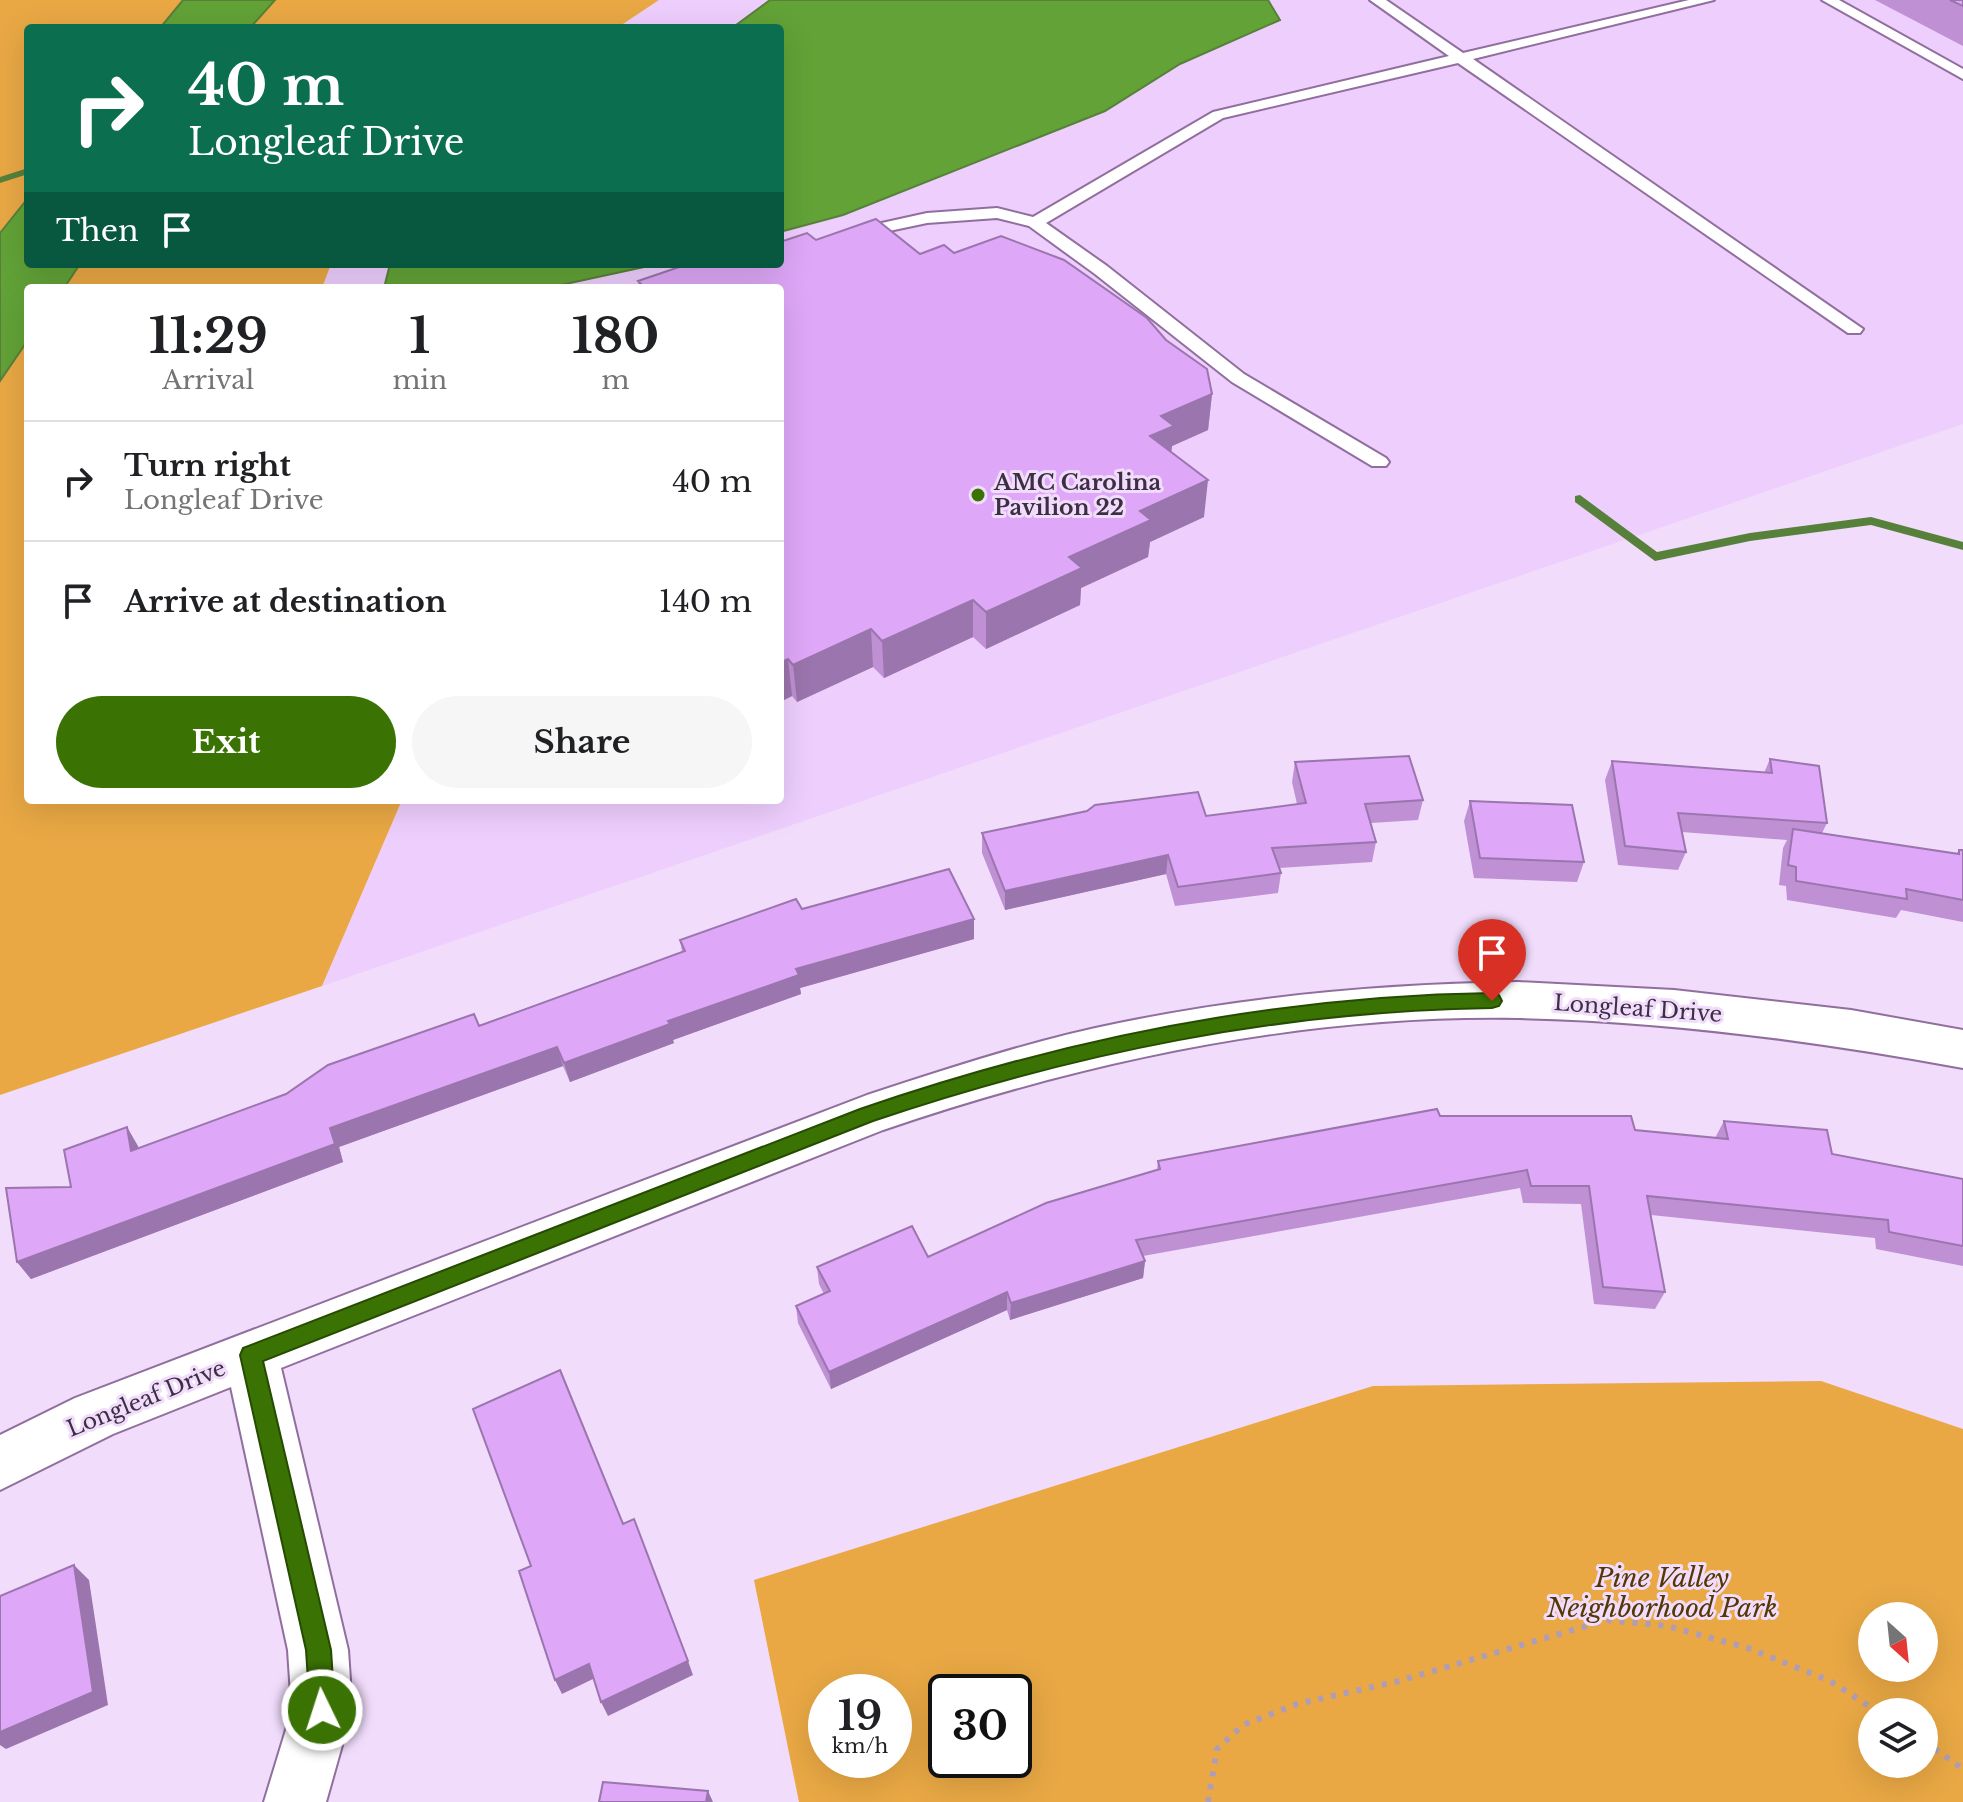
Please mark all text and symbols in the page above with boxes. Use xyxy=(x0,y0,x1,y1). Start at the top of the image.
text: 40 m xyxy=(188,51,344,120)
icon: right xyxy=(56,56,160,160)
text: Longleaf Drive xyxy=(188,120,464,165)
icon: arrive xyxy=(155,208,199,252)
text: Then xyxy=(56,212,139,249)
text: 11:29 xyxy=(149,306,268,366)
text: 1 xyxy=(409,306,430,366)
text: 180 xyxy=(572,306,659,366)
text: Arrival xyxy=(162,364,254,396)
text: min xyxy=(392,364,447,396)
text: m xyxy=(602,364,629,396)
text: Turn right xyxy=(124,447,291,484)
icon: right xyxy=(56,459,100,503)
text: 40 m xyxy=(672,463,752,500)
place label: AMC Carolina Pavilion 22 xyxy=(993,469,1162,521)
text: Longleaf Drive xyxy=(124,484,324,516)
marker: AMC Carolina Pavilion 22 xyxy=(969,486,987,504)
icon: arrive xyxy=(56,579,100,623)
text: Arrive at destination xyxy=(124,583,447,620)
text: 140 m xyxy=(659,583,752,620)
button: Exit xyxy=(56,696,396,788)
button: Share xyxy=(412,696,752,788)
pin xyxy=(1458,919,1526,1001)
icon: arrive xyxy=(1470,931,1514,975)
street label: Longleaf Drive xyxy=(1553,989,1723,1028)
street label: Longleaf Drive xyxy=(63,1354,230,1443)
park label: Pine Valley Neighborhood Park xyxy=(1546,1562,1777,1624)
north arrow xyxy=(1858,1602,1938,1682)
map controls xyxy=(1858,1602,1938,1778)
position arrow xyxy=(280,1668,364,1752)
speed limit sign: 30 xyxy=(928,1674,1032,1778)
text: 19 xyxy=(838,1691,882,1741)
button: layers xyxy=(1858,1698,1938,1778)
text: km/h xyxy=(832,1734,888,1758)

